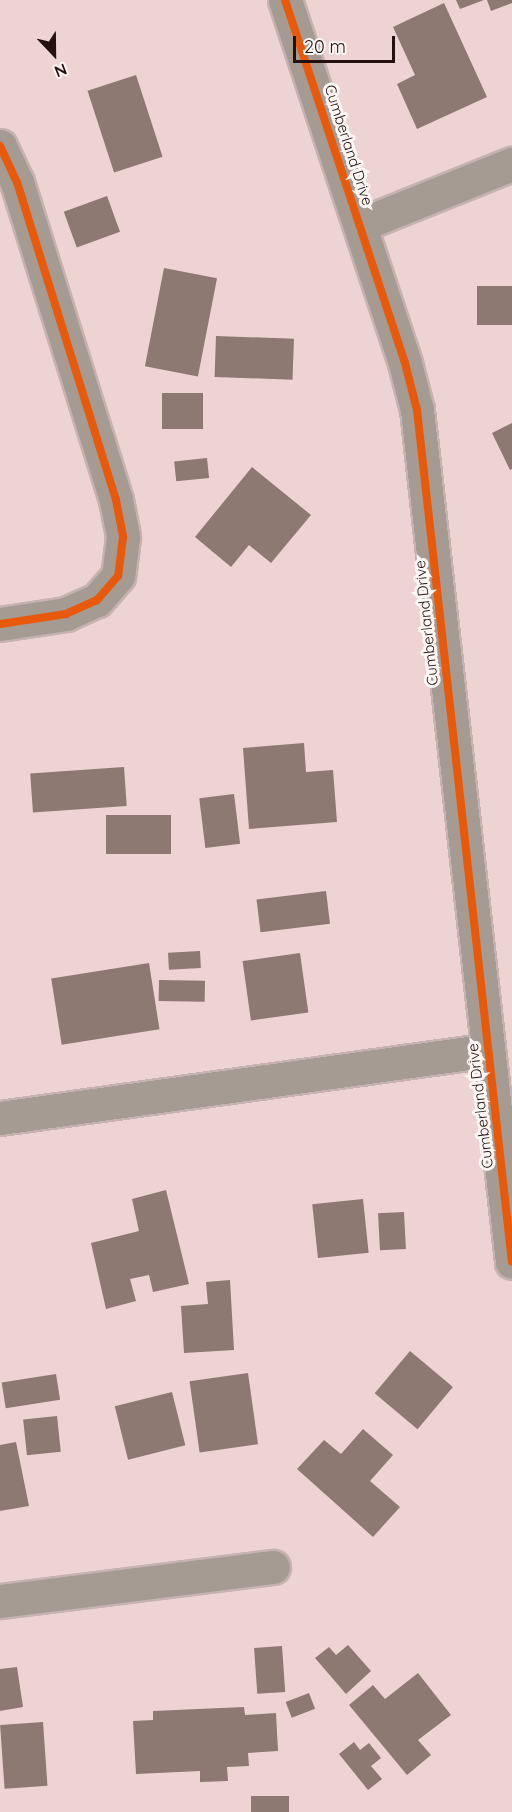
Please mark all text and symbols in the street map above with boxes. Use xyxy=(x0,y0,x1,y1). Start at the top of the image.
north arrow xyxy=(24,24,84,84)
scale bar xyxy=(296,24,398,62)
text: 20 m xyxy=(304,35,346,58)
text: N xyxy=(52,59,70,82)
street label: Cumberland Drive xyxy=(321,82,377,208)
street label: Cumberland Drive xyxy=(410,559,442,687)
street label: Cumberland Drive xyxy=(463,1042,497,1170)

